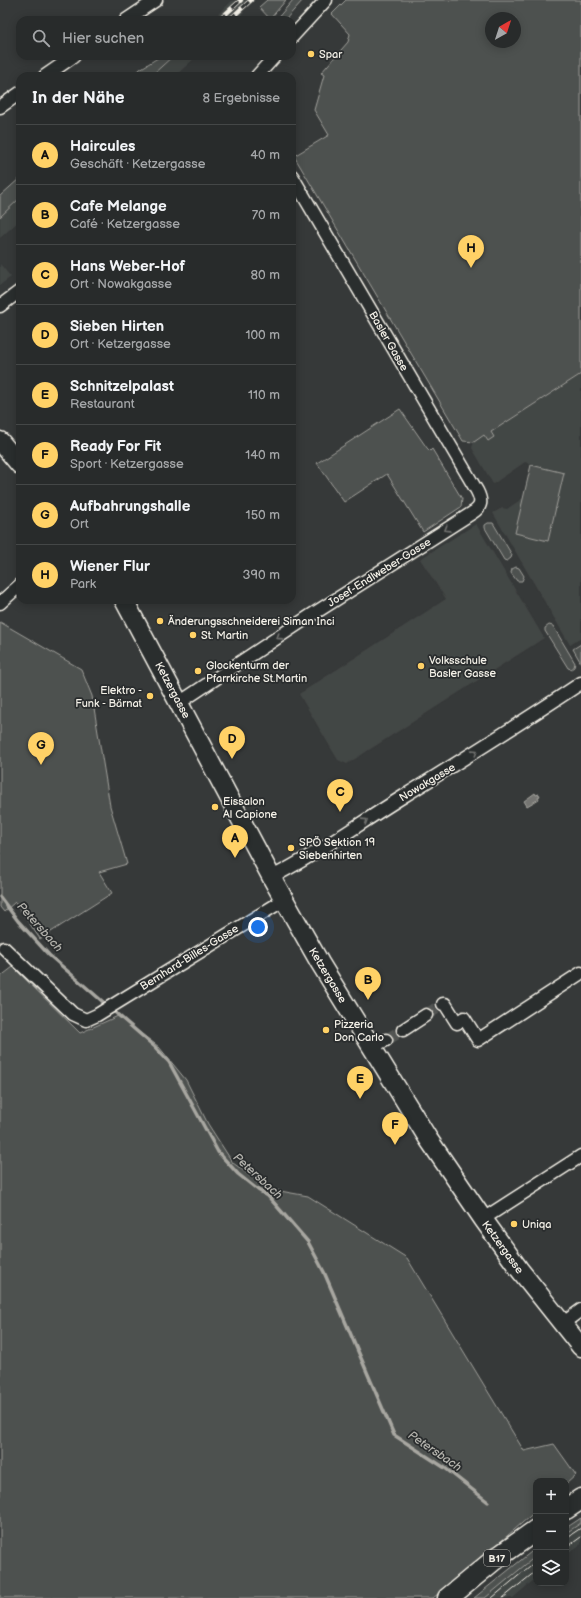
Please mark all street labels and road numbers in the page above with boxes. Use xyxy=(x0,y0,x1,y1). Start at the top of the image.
street label: Basler Gasse xyxy=(366,309,411,374)
street label: Josef-Endlweber-Gasse xyxy=(325,535,434,610)
street label: Ketzergasse xyxy=(152,660,193,721)
street label: Nowakgasse xyxy=(397,760,458,804)
street label: Bernhard-Billes-Gasse xyxy=(138,922,241,993)
street label: Ketzergasse xyxy=(306,945,349,1006)
street label: Ketzergasse xyxy=(479,1218,526,1277)
road number: B17 xyxy=(484,1550,510,1566)

